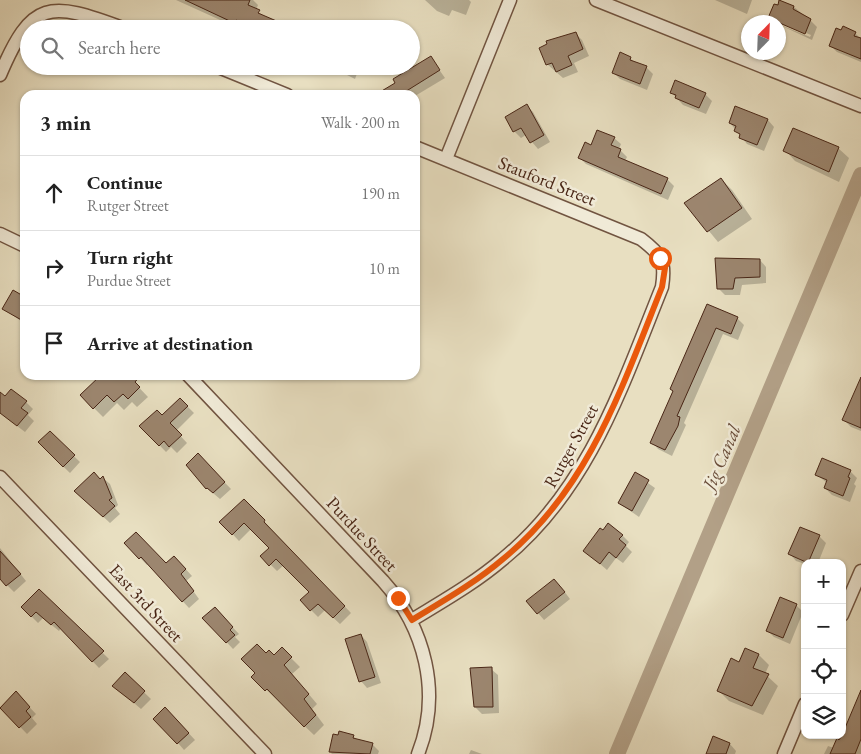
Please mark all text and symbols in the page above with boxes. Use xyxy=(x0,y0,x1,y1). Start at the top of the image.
north arrow xyxy=(741,15,786,60)
search box xyxy=(20,20,420,75)
icon: search xyxy=(38,34,66,62)
text: Search here xyxy=(78,35,160,60)
text: 3 min xyxy=(40,109,91,136)
text: Walk · 200 m xyxy=(321,112,400,133)
street label: Stauford Street xyxy=(495,151,600,211)
text: Continue xyxy=(87,170,162,195)
icon: ahead xyxy=(40,179,68,207)
text: 190 m xyxy=(361,183,400,204)
text: Rutger Street xyxy=(87,195,169,216)
text: Turn right xyxy=(87,245,173,270)
route start xyxy=(649,247,672,270)
icon: right xyxy=(40,254,68,282)
text: 10 m xyxy=(369,258,400,279)
text: Purdue Street xyxy=(87,270,171,291)
icon: arrive xyxy=(40,329,68,357)
text: Arrive at destination xyxy=(87,331,253,356)
street label: Rutger Street xyxy=(538,400,603,492)
water label: Jig Canal xyxy=(695,420,747,497)
street label: Purdue Street xyxy=(322,491,403,576)
street label: East 3rd Street xyxy=(104,559,189,647)
map controls xyxy=(801,559,846,739)
button: + xyxy=(801,559,846,604)
route end xyxy=(387,587,410,610)
button: − xyxy=(801,604,846,649)
button: locate xyxy=(801,649,846,694)
button: layers xyxy=(801,694,846,739)

